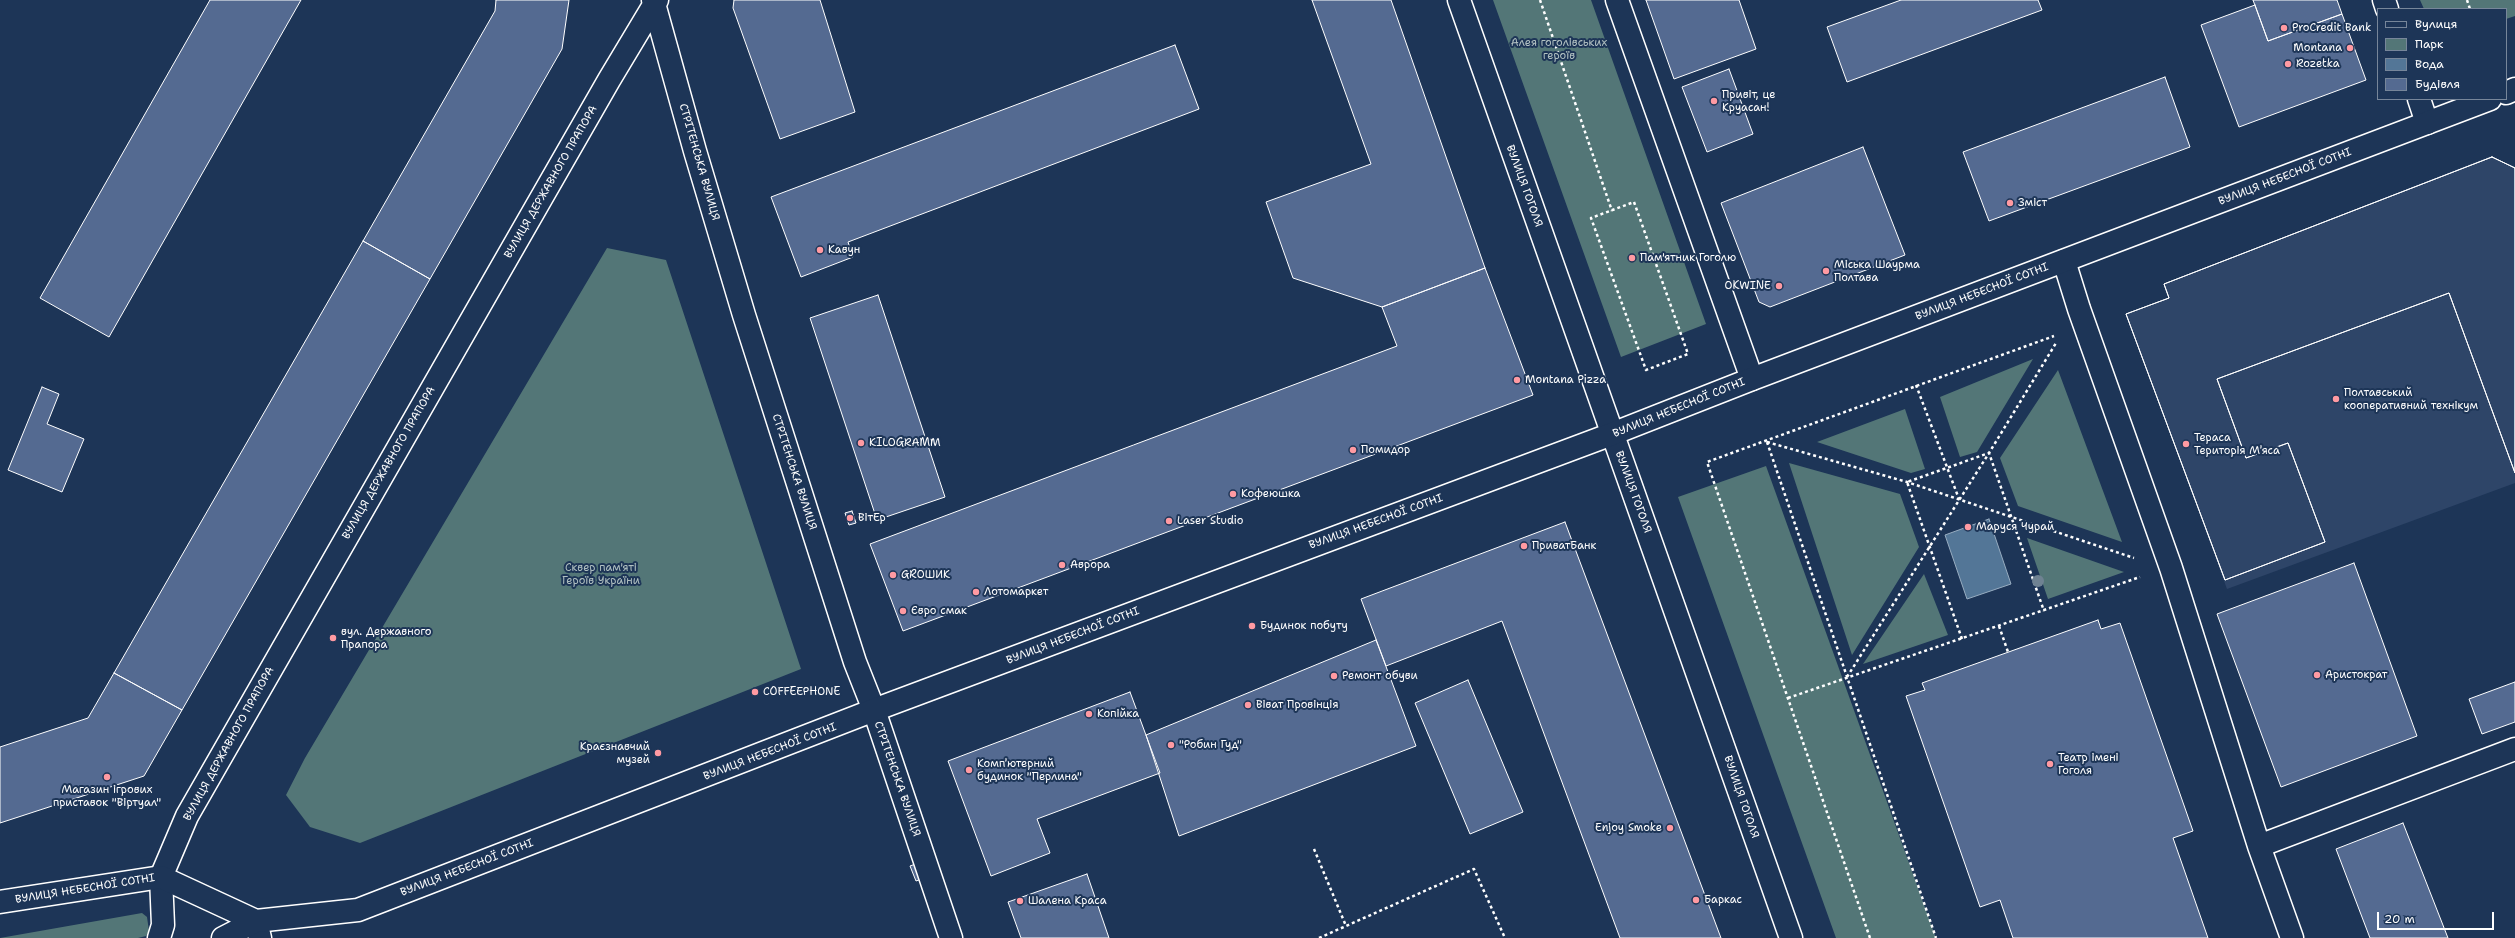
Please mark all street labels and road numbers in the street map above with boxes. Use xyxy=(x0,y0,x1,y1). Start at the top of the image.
street label: СТРІТЕНСЬКА ВУЛИЦЯ xyxy=(676,102,722,222)
street label: ВУЛИЦЯ ДЕРЖАВНОГО ПРАПОРА xyxy=(502,103,600,261)
street label: ВУЛИЦЯ ГОГОЛЯ xyxy=(1503,143,1545,229)
street label: ВУЛИЦЯ НЕБЕСНОЇ СОТНІ xyxy=(2217,146,2353,208)
street label: ВУЛИЦЯ НЕБЕСНОЇ СОТНІ xyxy=(1914,261,2050,323)
street label: ВУЛИЦЯ НЕБЕСНОЇ СОТНІ xyxy=(1611,375,1747,441)
street label: ВУЛИЦЯ ДЕРЖАВНОГО ПРАПОРА xyxy=(340,384,438,542)
street label: СТРІТЕНСЬКА ВУЛИЦЯ xyxy=(769,412,819,532)
street label: ВУЛИЦЯ ГОГОЛЯ xyxy=(1612,449,1654,535)
street label: ВУЛИЦЯ НЕБЕСНОЇ СОТНІ xyxy=(1307,492,1445,552)
street label: ВУЛИЦЯ НЕБЕСНОЇ СОТНІ xyxy=(1005,605,1141,667)
street label: ВУЛИЦЯ ДЕРЖАВНОГО ПРАПОРА xyxy=(181,665,277,823)
street label: СТРІТЕНСЬКА ВУЛИЦЯ xyxy=(871,720,923,838)
street label: ВУЛИЦЯ НЕБЕСНОЇ СОТНІ xyxy=(702,721,838,783)
street label: ВУЛИЦЯ ГОГОЛЯ xyxy=(1721,754,1761,840)
street label: ВУЛИЦЯ НЕБЕСНОЇ СОТНІ xyxy=(399,837,535,899)
street label: ВУЛИЦЯ НЕБЕСНОЇ СОТНІ xyxy=(14,871,156,907)

